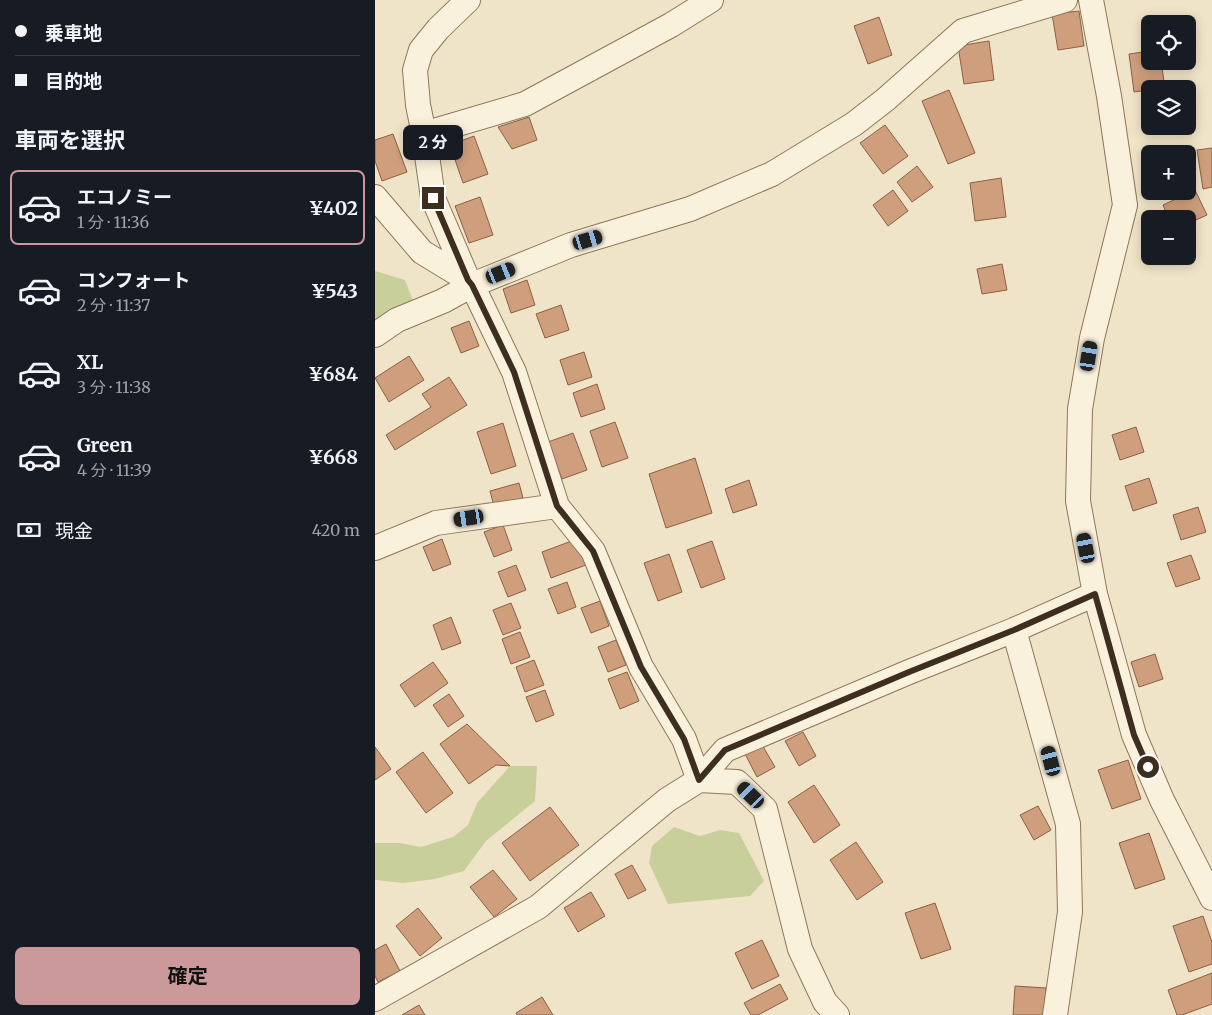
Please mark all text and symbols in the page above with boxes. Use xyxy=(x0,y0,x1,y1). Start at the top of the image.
map controls xyxy=(1141,15,1196,265)
button: locate xyxy=(1141,15,1196,70)
text: 乗車地 xyxy=(45,21,102,45)
text: 目的地 xyxy=(45,69,102,93)
button: layers xyxy=(1141,80,1196,135)
text: 車両を選択 xyxy=(15,126,125,154)
callout: 2 分 xyxy=(403,126,463,160)
text: 2 分 xyxy=(418,132,448,152)
button: + xyxy=(1141,145,1196,200)
icon: car xyxy=(17,185,62,230)
text: エコノミー xyxy=(77,185,172,209)
route end xyxy=(422,187,444,209)
text: ¥402 xyxy=(309,196,358,220)
button: − xyxy=(1141,210,1196,265)
text: 1 分 · 11:36 xyxy=(77,212,149,232)
car xyxy=(571,228,604,252)
car xyxy=(484,260,517,286)
icon: car xyxy=(17,268,62,313)
text: コンフォート xyxy=(77,268,190,292)
text: ¥543 xyxy=(311,279,358,303)
text: 2 分 · 11:37 xyxy=(77,295,150,315)
car xyxy=(1079,340,1098,372)
text: XL xyxy=(77,350,103,374)
icon: car xyxy=(17,351,62,396)
text: ¥684 xyxy=(308,362,358,386)
text: 3 分 · 11:38 xyxy=(77,377,151,397)
text: Green xyxy=(77,433,133,457)
icon: car xyxy=(17,434,62,479)
text: ¥668 xyxy=(309,445,358,469)
text: 4 分 · 11:39 xyxy=(77,460,151,480)
car xyxy=(453,508,484,528)
icon: cash xyxy=(15,516,43,544)
text: 現金 xyxy=(55,519,93,543)
text: 420 m xyxy=(312,520,360,540)
car xyxy=(1075,532,1096,564)
car xyxy=(1039,745,1062,777)
route start xyxy=(1137,756,1159,778)
car xyxy=(735,779,767,811)
button: 確定 xyxy=(15,947,360,1005)

